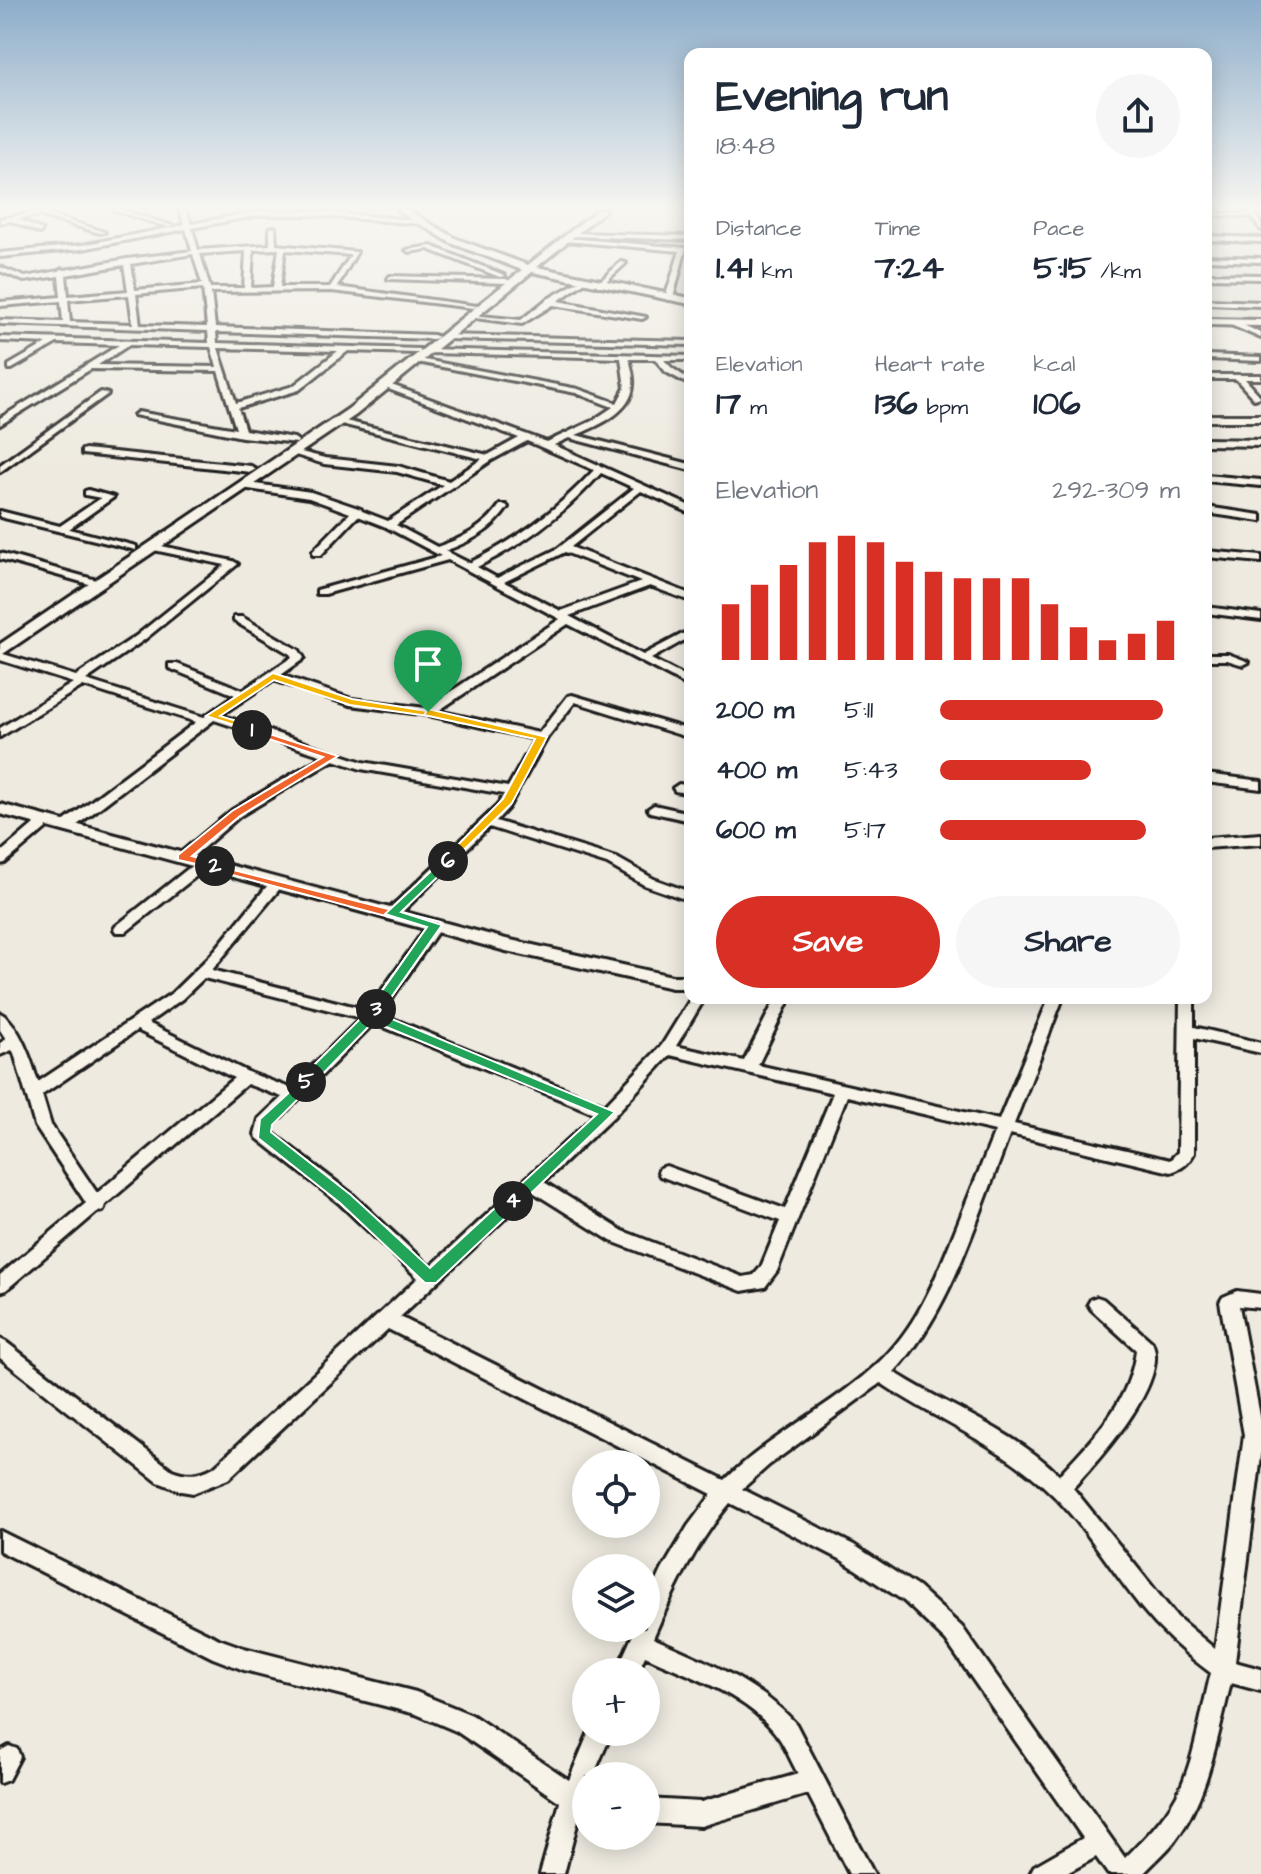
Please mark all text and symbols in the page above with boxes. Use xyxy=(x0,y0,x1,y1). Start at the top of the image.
text: Evening run xyxy=(716,67,948,128)
button: share xyxy=(1096,74,1180,158)
text: 18:48 xyxy=(716,128,775,164)
text: Distance xyxy=(716,213,802,244)
text: Time xyxy=(875,213,921,244)
text: Pace xyxy=(1033,213,1084,244)
text: 1.41 xyxy=(716,244,753,292)
text: 7:24 xyxy=(875,244,944,292)
text: 5:15 xyxy=(1033,244,1092,292)
text: km xyxy=(753,256,792,287)
text: /km xyxy=(1092,256,1141,287)
text: Elevation xyxy=(716,349,803,380)
text: Heart rate xyxy=(875,349,985,380)
text: kcal xyxy=(1033,349,1075,380)
text: 17 xyxy=(716,380,741,428)
text: 136 xyxy=(875,380,918,428)
text: 106 xyxy=(1033,380,1080,428)
text: m xyxy=(741,392,767,423)
text: bpm xyxy=(918,392,968,423)
text: Elevation xyxy=(716,472,818,508)
text: 292–309 m xyxy=(1052,472,1180,508)
pin xyxy=(394,630,462,712)
icon: arrive xyxy=(406,642,450,686)
text: 200 m xyxy=(716,692,794,728)
text: 5:11 xyxy=(844,692,873,728)
pin: 1 xyxy=(232,710,272,750)
text: 1 xyxy=(251,714,253,745)
text: 400 m xyxy=(716,752,797,788)
text: 5:43 xyxy=(844,752,898,788)
text: 600 m xyxy=(716,812,796,848)
text: 5:17 xyxy=(844,812,886,848)
pin: 6 xyxy=(428,841,468,881)
text: 6 xyxy=(441,845,455,876)
pin: 2 xyxy=(195,846,235,886)
text: 2 xyxy=(209,850,221,881)
button: Save xyxy=(716,896,940,988)
button: Share xyxy=(956,896,1180,988)
pin: 3 xyxy=(356,989,396,1029)
text: 3 xyxy=(370,993,382,1024)
pin: 5 xyxy=(286,1062,326,1102)
text: 5 xyxy=(298,1066,314,1097)
pin: 4 xyxy=(493,1181,533,1221)
text: 4 xyxy=(506,1185,520,1216)
map controls xyxy=(572,1450,660,1850)
button: locate xyxy=(572,1450,660,1538)
button: layers xyxy=(572,1554,660,1642)
button: + xyxy=(572,1658,660,1746)
button: − xyxy=(572,1762,660,1850)

